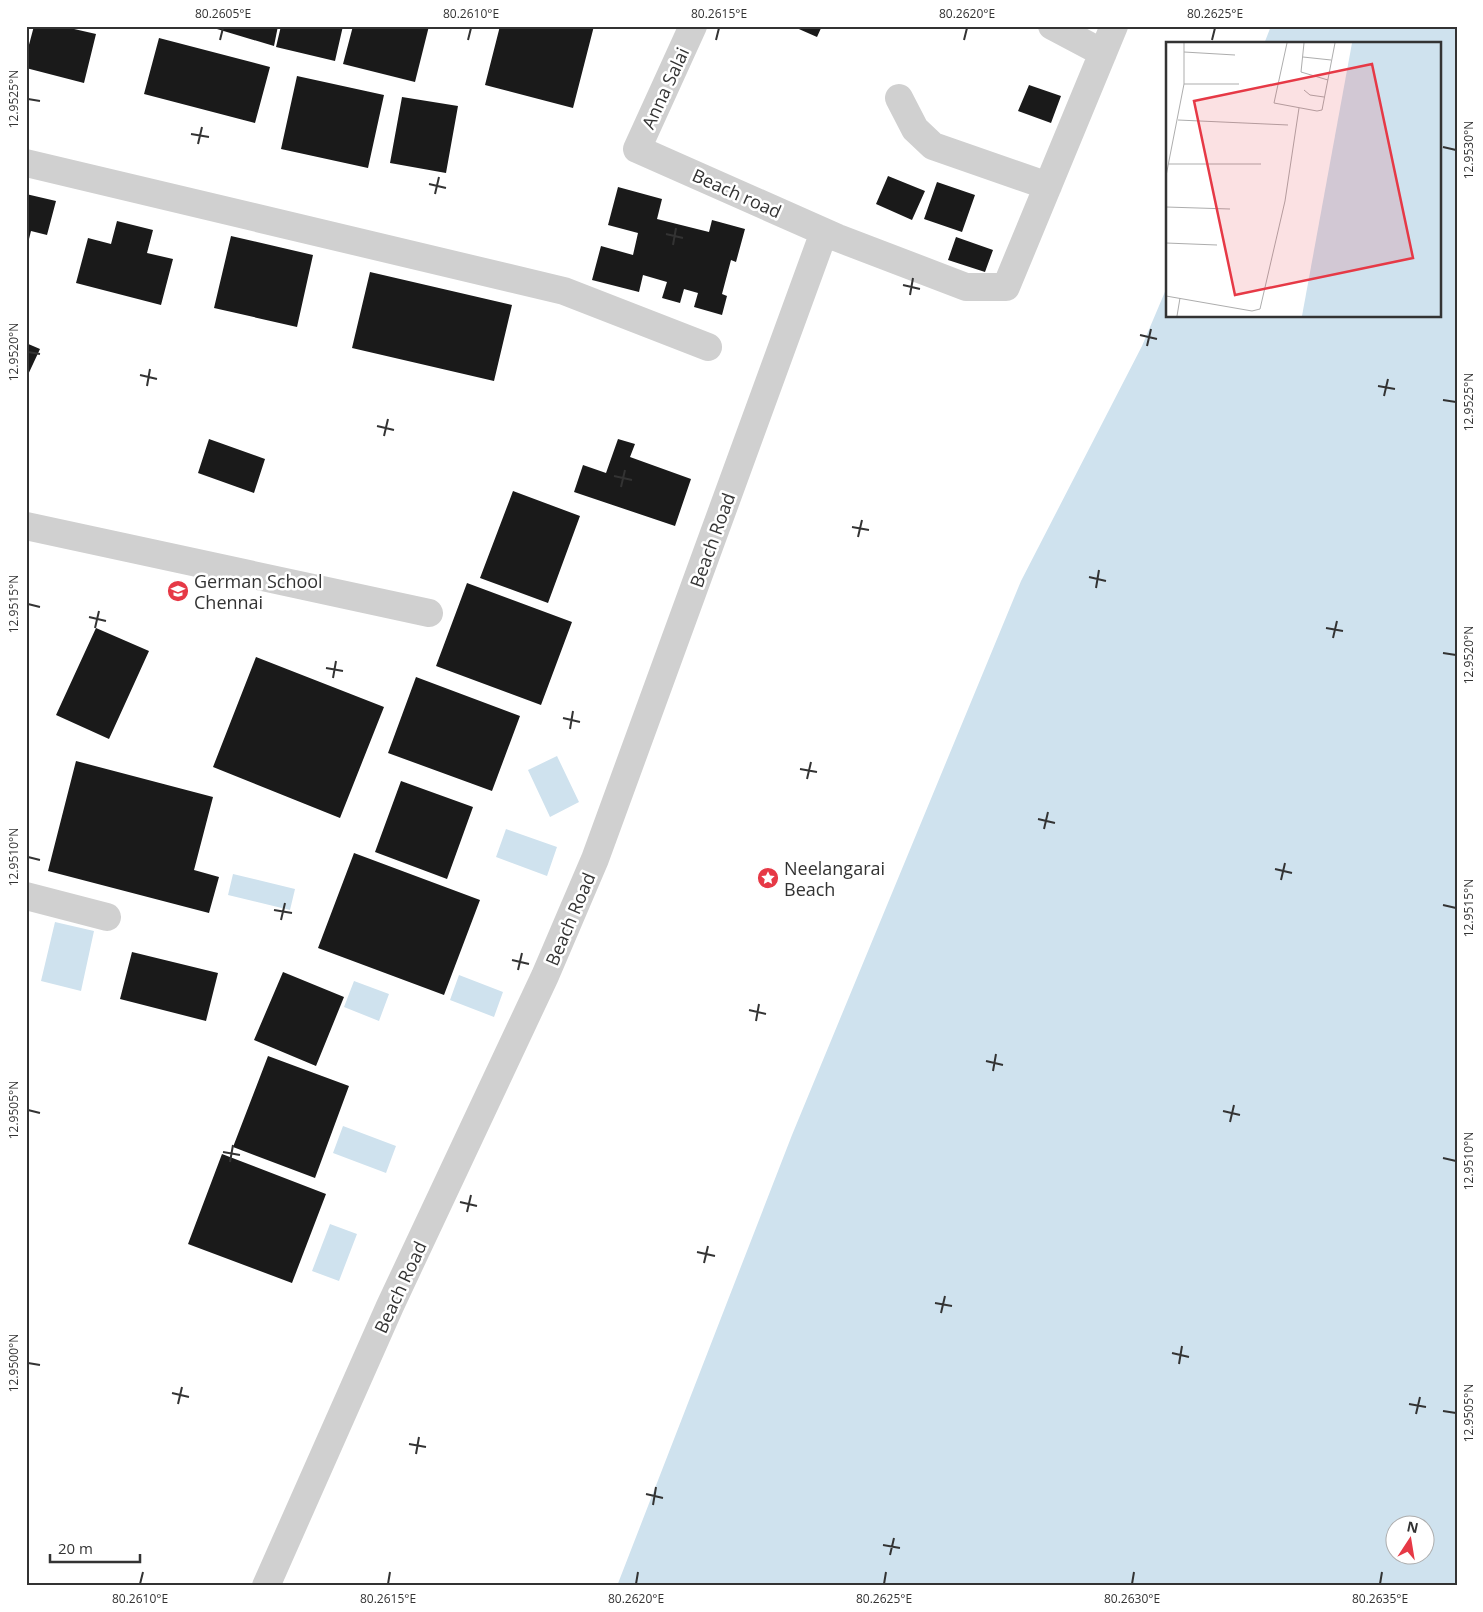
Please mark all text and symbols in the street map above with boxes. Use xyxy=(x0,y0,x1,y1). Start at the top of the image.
text: 80.2605°E xyxy=(195,5,251,22)
text: 80.2610°E xyxy=(443,5,499,22)
text: 80.2615°E xyxy=(691,5,747,22)
text: 80.2620°E xyxy=(939,5,995,22)
text: 80.2625°E xyxy=(1187,5,1243,22)
inset map xyxy=(1166,42,1440,318)
street label: Anna Salai xyxy=(636,43,694,133)
text: 12.9525°N xyxy=(5,70,22,128)
text: 12.9530°N xyxy=(1460,121,1477,179)
street label: Beach road xyxy=(689,163,785,223)
text: 12.9520°N xyxy=(5,323,22,381)
text: 12.9525°N xyxy=(1460,373,1477,431)
street label: Beach Road xyxy=(684,489,740,591)
place label: German School Chennai xyxy=(194,569,323,614)
text: 12.9515°N xyxy=(5,575,22,633)
school or university icon: German School Chennai xyxy=(166,579,190,603)
text: 12.9520°N xyxy=(1460,626,1477,684)
text: 12.9510°N xyxy=(5,828,22,886)
place label: Neelangarai Beach xyxy=(784,856,885,901)
place icon: Neelangarai Beach xyxy=(756,866,780,890)
street label: Beach Road xyxy=(540,869,600,969)
text: 12.9515°N xyxy=(1460,879,1477,937)
text: 12.9505°N xyxy=(5,1081,22,1139)
text: 12.9510°N xyxy=(1460,1132,1477,1190)
street label: Beach Road xyxy=(368,1237,432,1337)
text: 12.9500°N xyxy=(5,1334,22,1392)
text: 12.9505°N xyxy=(1460,1384,1477,1442)
north arrow xyxy=(1386,1514,1436,1564)
text: N xyxy=(1405,1516,1420,1537)
scale bar xyxy=(50,1532,140,1564)
text: 20 m xyxy=(58,1538,93,1558)
text: 80.2610°E xyxy=(112,1590,168,1607)
text: 80.2615°E xyxy=(360,1590,416,1607)
text: 80.2620°E xyxy=(608,1590,664,1607)
text: 80.2625°E xyxy=(856,1590,912,1607)
text: 80.2630°E xyxy=(1104,1590,1160,1607)
text: 80.2635°E xyxy=(1352,1590,1408,1607)

